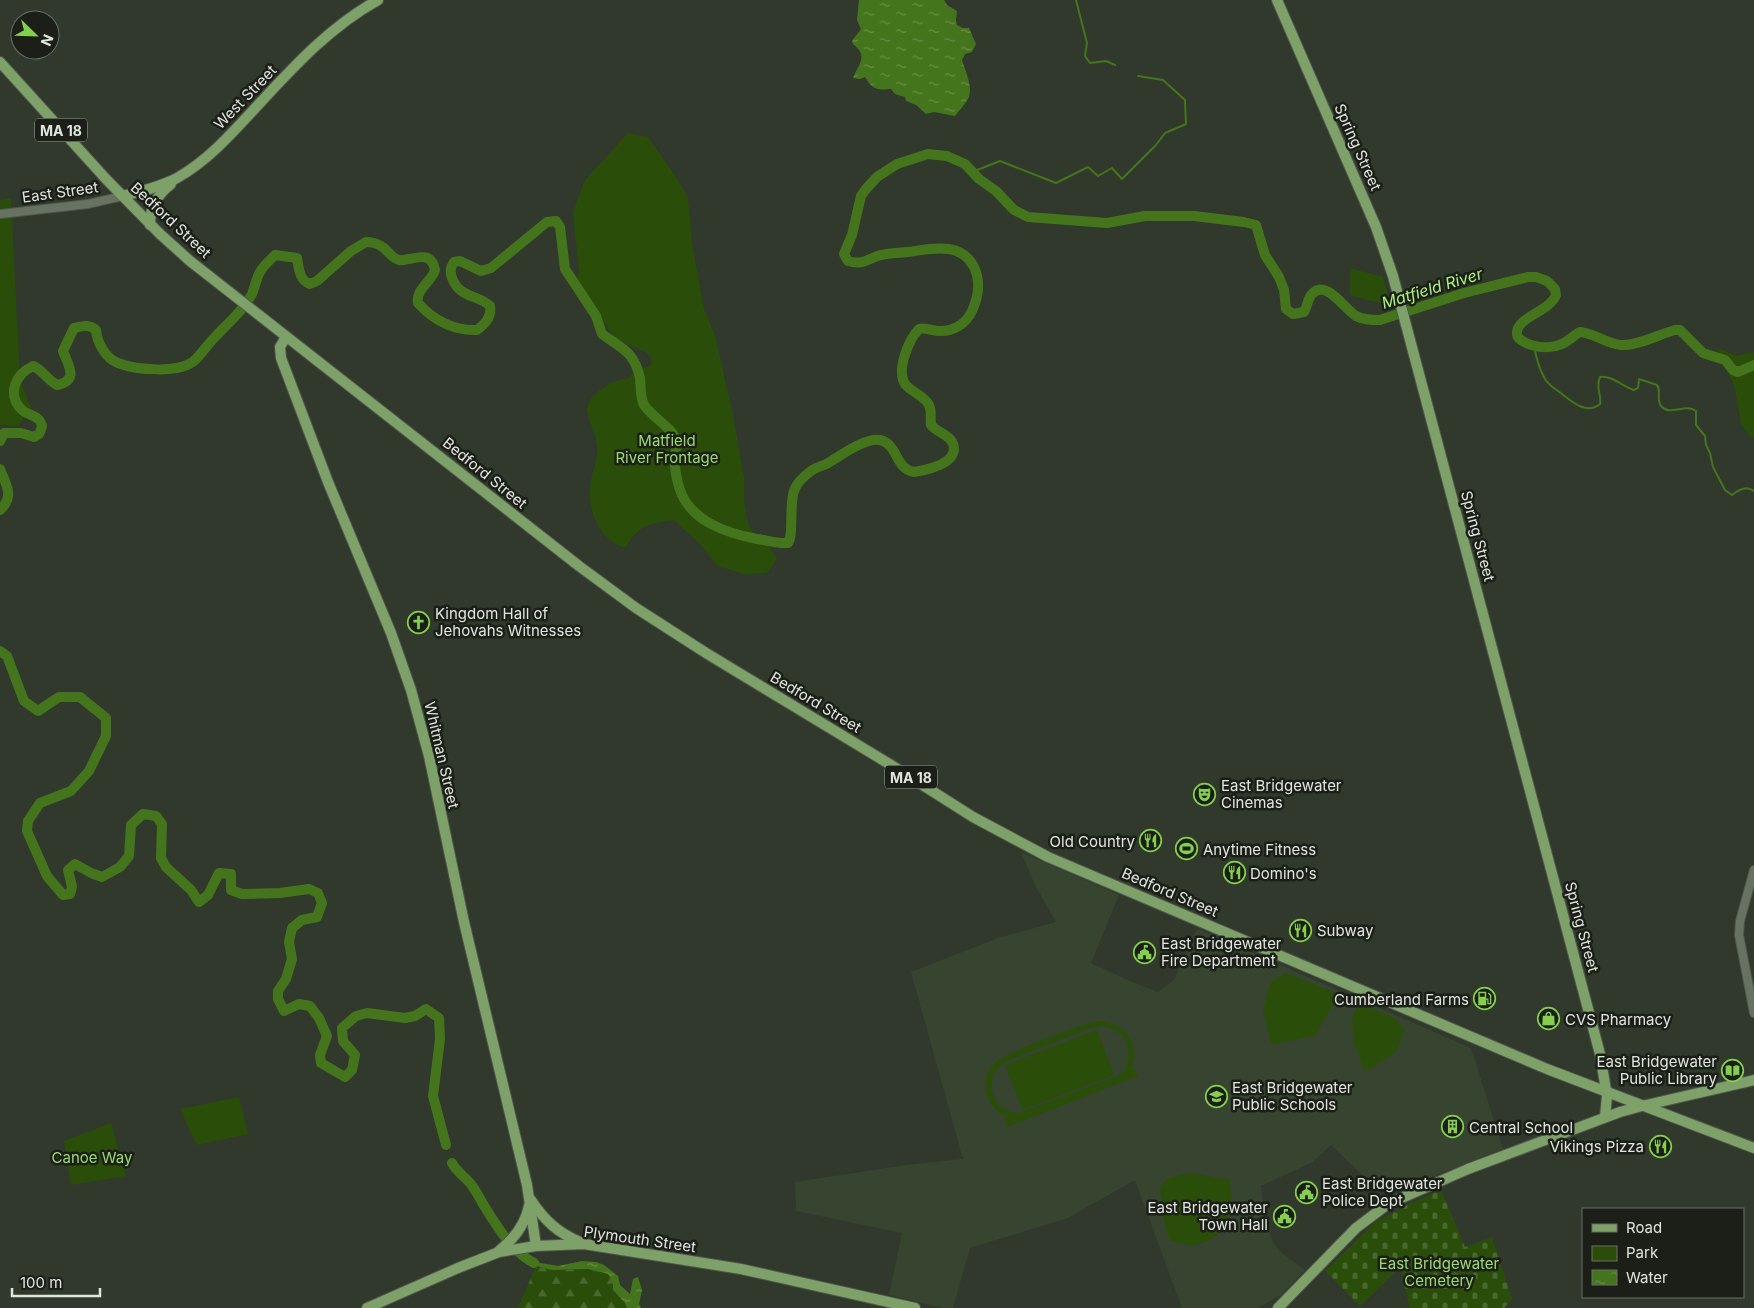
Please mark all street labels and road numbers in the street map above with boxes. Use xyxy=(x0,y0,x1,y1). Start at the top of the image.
street label: West Street xyxy=(210,61,280,133)
street label: Spring Street xyxy=(1330,101,1386,193)
road number: MA 18 xyxy=(35,118,87,142)
street label: East Street xyxy=(21,177,99,207)
street label: Bedford Street xyxy=(127,178,215,262)
street label: Bedford Street xyxy=(439,433,531,513)
street label: Spring Street xyxy=(1457,489,1499,583)
street label: Bedford Street xyxy=(767,667,865,737)
street label: Whitman Street xyxy=(420,700,464,810)
road number: MA 18 xyxy=(885,766,937,789)
street label: Bedford Street xyxy=(1119,863,1221,921)
street label: Spring Street xyxy=(1561,880,1603,974)
street label: Plymouth Street xyxy=(583,1222,697,1256)

